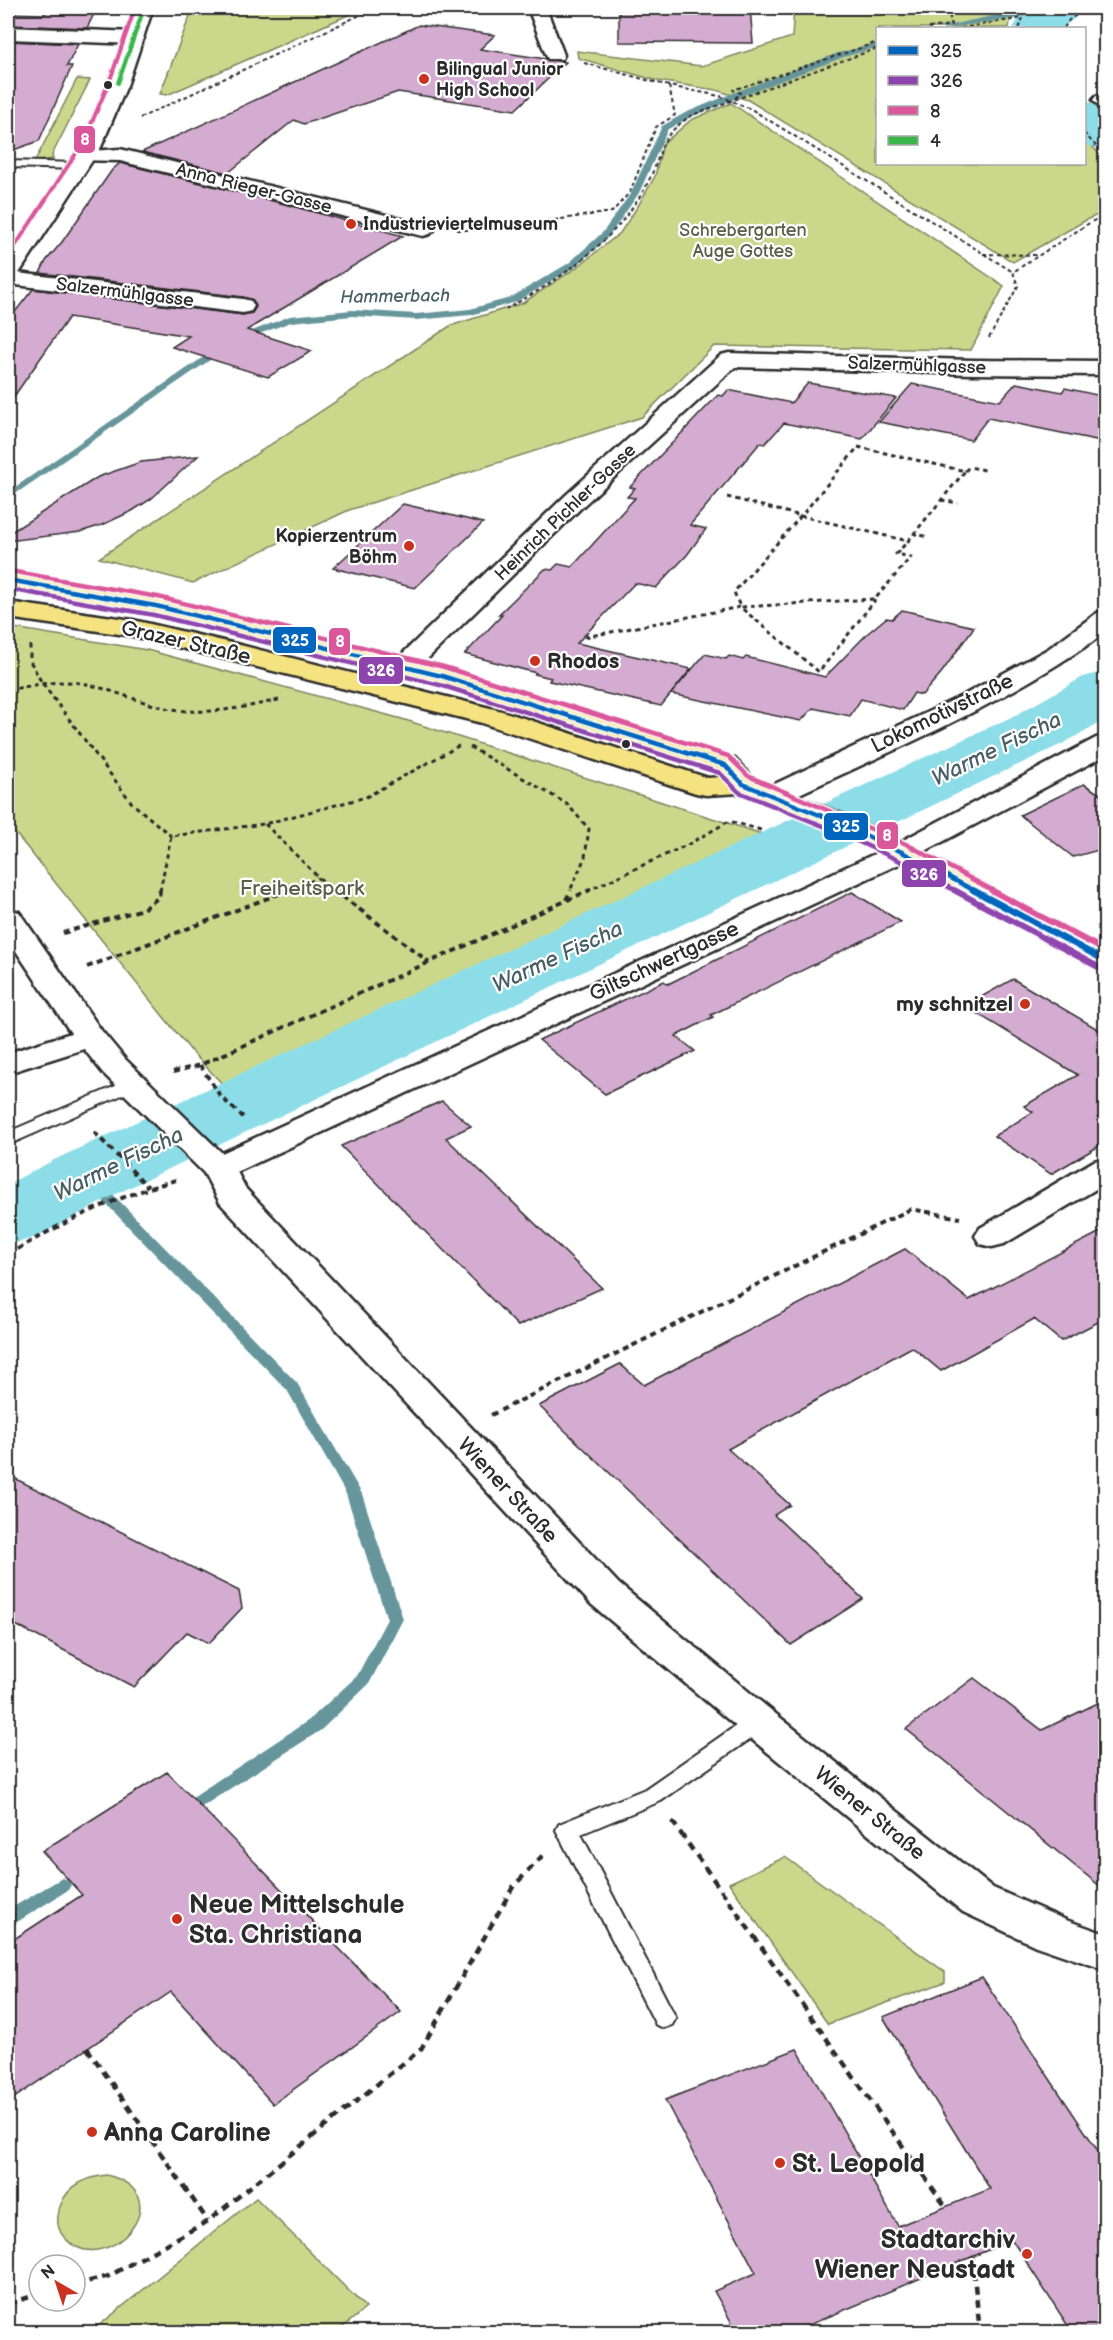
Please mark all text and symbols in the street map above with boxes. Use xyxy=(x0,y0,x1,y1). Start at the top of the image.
legend xyxy=(876,27,1086,165)
text: 325 xyxy=(930,41,962,62)
place label: Bilingual Junior High School xyxy=(436,59,564,101)
text: 326 xyxy=(930,71,963,92)
marker: Bilingual Junior High School xyxy=(417,72,431,86)
unlabelled marker xyxy=(102,79,114,91)
text: 8 xyxy=(930,101,941,122)
line badge: 8 xyxy=(73,125,96,154)
text: 8 xyxy=(80,131,90,150)
text: 4 xyxy=(930,131,941,152)
street label: Anna Rieger-Gasse xyxy=(174,159,334,218)
place label: Industrieviertelmuseum xyxy=(363,214,558,235)
marker: Industrieviertelmuseum xyxy=(344,217,358,231)
park label: Schrebergarten Auge Gottes xyxy=(679,220,807,262)
street label: Salzermühlgasse xyxy=(55,274,195,311)
water label: Hammerbach xyxy=(340,285,450,308)
street label: Salzermühlgasse xyxy=(847,353,987,378)
street label: Heinrich Pichler-Gasse xyxy=(491,439,640,585)
place label: Kopierzentrum Böhm xyxy=(276,526,397,568)
marker: Kopierzentrum Böhm xyxy=(402,539,416,553)
street label: Grazer Straße xyxy=(119,615,253,670)
line badge: 325 xyxy=(272,626,317,654)
line badge: 8 xyxy=(328,627,351,656)
text: 325 xyxy=(281,632,309,651)
text: 8 xyxy=(335,633,345,652)
place label: Rhodos xyxy=(547,649,619,674)
marker: Rhodos xyxy=(528,654,542,668)
line badge: 326 xyxy=(358,656,404,685)
text: 326 xyxy=(367,662,396,681)
street label: Lokomotivstraße xyxy=(867,668,1017,759)
water label: Warme Fischa xyxy=(927,706,1066,792)
unlabelled marker xyxy=(620,738,632,750)
line badge: 325 xyxy=(823,812,869,841)
text: 325 xyxy=(832,818,860,837)
line badge: 8 xyxy=(876,821,899,850)
text: 8 xyxy=(882,827,892,846)
line badge: 326 xyxy=(901,859,947,888)
text: 326 xyxy=(910,866,939,885)
park label: Freiheitspark xyxy=(240,876,365,901)
water label: Warme Fischa xyxy=(488,915,627,999)
street label: Giltschwertgasse xyxy=(586,916,743,1007)
place label: my schnitzel xyxy=(896,992,1013,1017)
marker: my schnitzel xyxy=(1018,997,1032,1011)
water label: Warme Fischa xyxy=(49,1121,188,1207)
street label: Wiener Straße xyxy=(452,1432,563,1548)
street label: Wiener Straße xyxy=(809,1761,930,1866)
place label: Neue Mittelschule Sta. Christiana xyxy=(189,1890,404,1951)
marker: Neue Mittelschule Sta. Christiana xyxy=(170,1912,184,1926)
place label: Anna Caroline xyxy=(103,2118,271,2149)
marker: Anna Caroline xyxy=(85,2125,99,2139)
place label: St. Leopold xyxy=(792,2149,925,2180)
marker: St. Leopold xyxy=(773,2156,787,2170)
place label: Stadtarchiv Wiener Neustadt xyxy=(815,2225,1016,2286)
marker: Stadtarchiv Wiener Neustadt xyxy=(1020,2247,1034,2261)
north arrow xyxy=(27,2253,87,2313)
text: N xyxy=(38,2261,59,2284)

